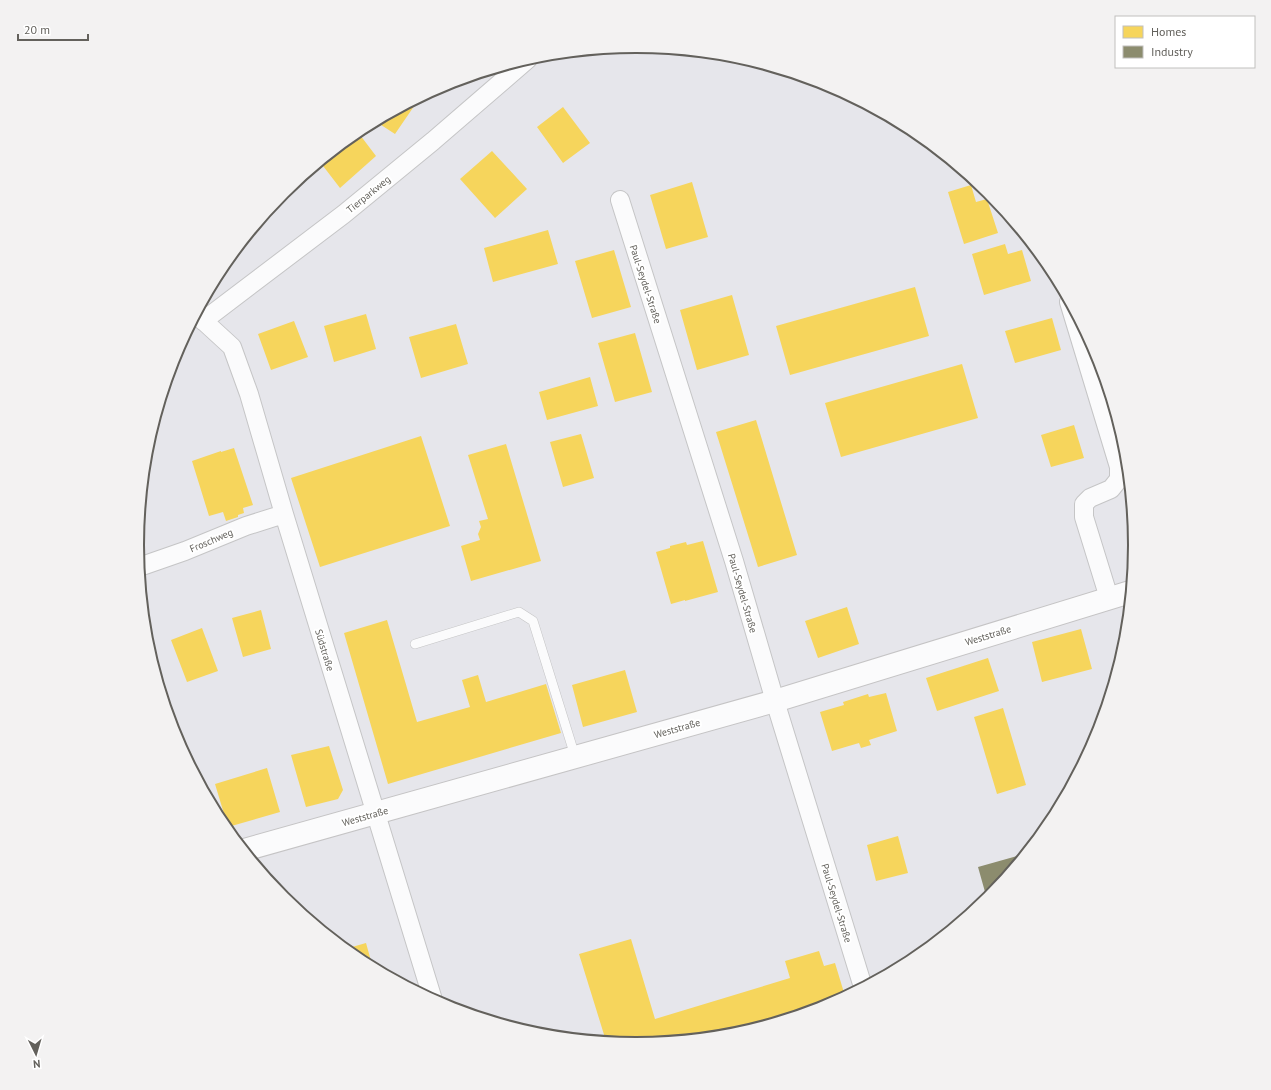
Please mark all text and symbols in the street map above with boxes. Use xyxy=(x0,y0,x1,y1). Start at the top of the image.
scale bar xyxy=(18,16,88,42)
legend xyxy=(1115,16,1255,68)
text: 20 m xyxy=(24,22,50,37)
text: Homes xyxy=(1151,24,1186,39)
text: Industry xyxy=(1151,44,1193,59)
street label: Tierparkweg xyxy=(344,173,393,216)
street label: Paul-Seydel-Straße xyxy=(627,243,664,325)
street label: Froschweg xyxy=(188,526,235,555)
street label: Paul-Seydel-Straße xyxy=(725,552,760,634)
street label: Weststraße xyxy=(964,622,1013,649)
street label: Südstraße xyxy=(312,628,337,673)
street label: Weststraße xyxy=(653,716,702,741)
street label: Weststraße xyxy=(341,804,390,829)
street label: Paul-Seydel-Straße xyxy=(818,862,855,944)
north arrow xyxy=(16,1034,56,1074)
text: N xyxy=(33,1057,41,1071)

